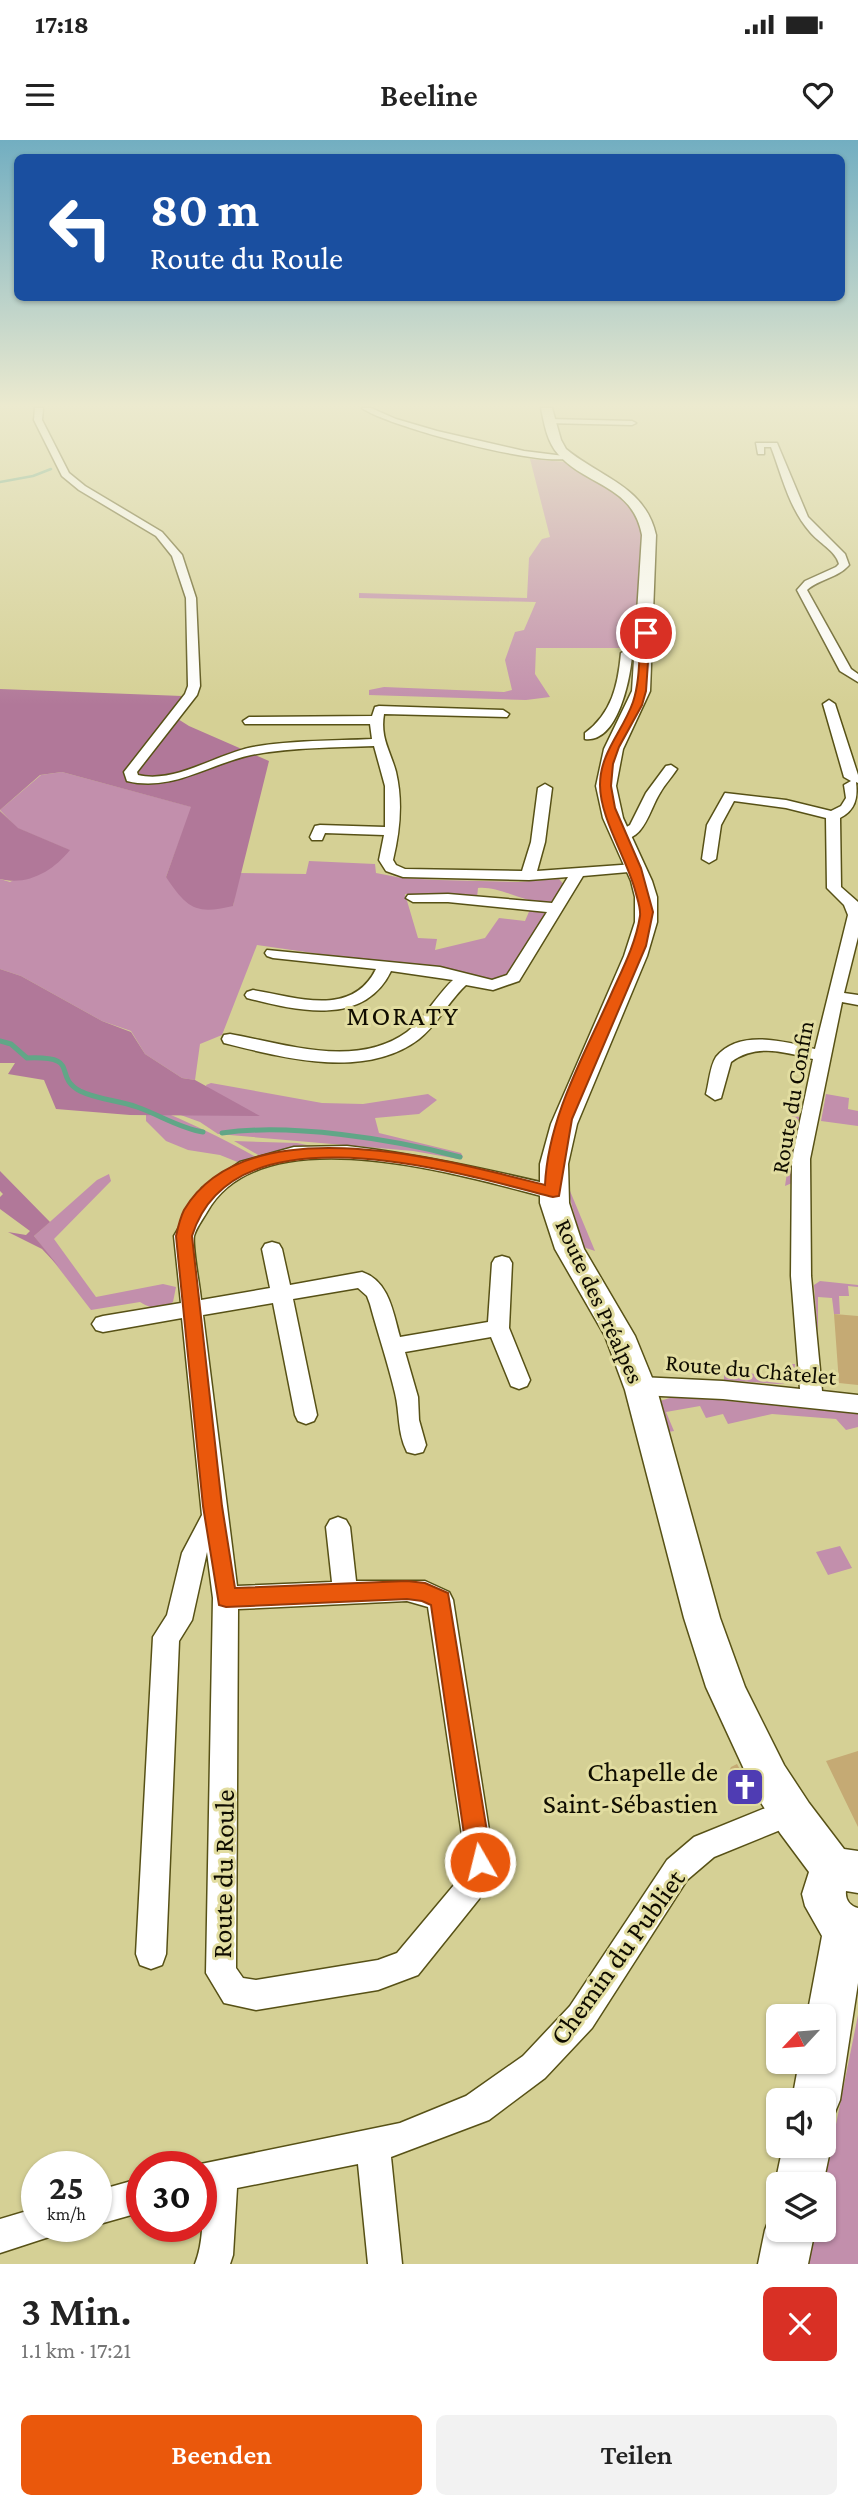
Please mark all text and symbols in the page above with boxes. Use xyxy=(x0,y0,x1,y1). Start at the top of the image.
text: 17:18 xyxy=(35,10,89,39)
icon: menu xyxy=(21,76,59,114)
icon: heart xyxy=(799,76,837,114)
text: Beeline xyxy=(380,77,478,113)
icon: left xyxy=(35,182,126,273)
text: 80 m xyxy=(150,182,259,237)
text: Route du Roule xyxy=(150,240,343,276)
pin xyxy=(616,603,676,663)
icon: arrive xyxy=(627,614,665,652)
district label: MORATY xyxy=(346,1000,460,1031)
street label: Route du Confin xyxy=(765,1018,819,1176)
street label: Route des Préalpes xyxy=(550,1215,650,1387)
street label: Route du Châtelet xyxy=(664,1348,839,1390)
place label: Chapelle de Saint-Sébastien xyxy=(543,1756,718,1819)
church icon: Chapelle de Saint-Sébastien xyxy=(724,1766,766,1808)
street label: Route du Roule xyxy=(206,1789,240,1959)
position arrow xyxy=(443,1825,517,1899)
street label: Chemin du Publiet xyxy=(543,1863,691,2050)
north arrow xyxy=(766,2004,836,2074)
map controls xyxy=(766,2004,836,2242)
button: sound xyxy=(766,2088,836,2158)
speed limit sign: 30 xyxy=(126,2151,217,2242)
text: 25 xyxy=(49,2168,84,2207)
button: layers xyxy=(766,2172,836,2242)
text: km/h xyxy=(47,2204,86,2224)
text: 3 Min. xyxy=(21,2287,131,2334)
button: close xyxy=(763,2287,837,2361)
text: 1.1 km · 17:21 xyxy=(21,2337,131,2363)
button: Beenden xyxy=(21,2415,422,2495)
button: Teilen xyxy=(436,2415,837,2495)

